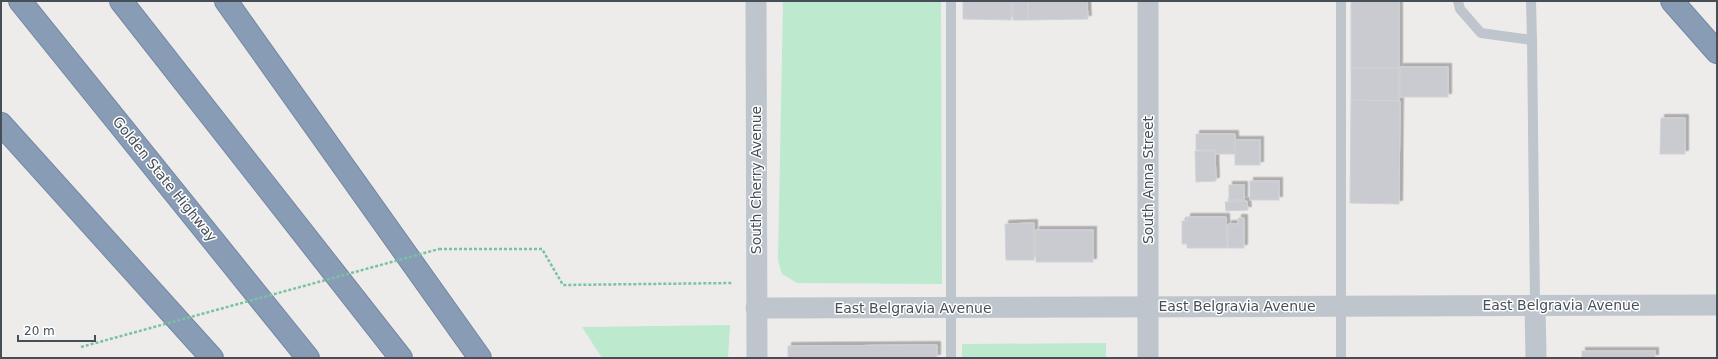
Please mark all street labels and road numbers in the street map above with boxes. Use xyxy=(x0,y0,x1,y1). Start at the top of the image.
street label: South Cherry Avenue xyxy=(748,106,764,254)
street label: Golden State Highway xyxy=(110,113,220,245)
street label: South Anna Street xyxy=(1140,115,1156,244)
street label: East Belgravia Avenue xyxy=(1482,297,1640,313)
street label: East Belgravia Avenue xyxy=(1158,298,1316,314)
street label: East Belgravia Avenue xyxy=(834,300,992,316)

